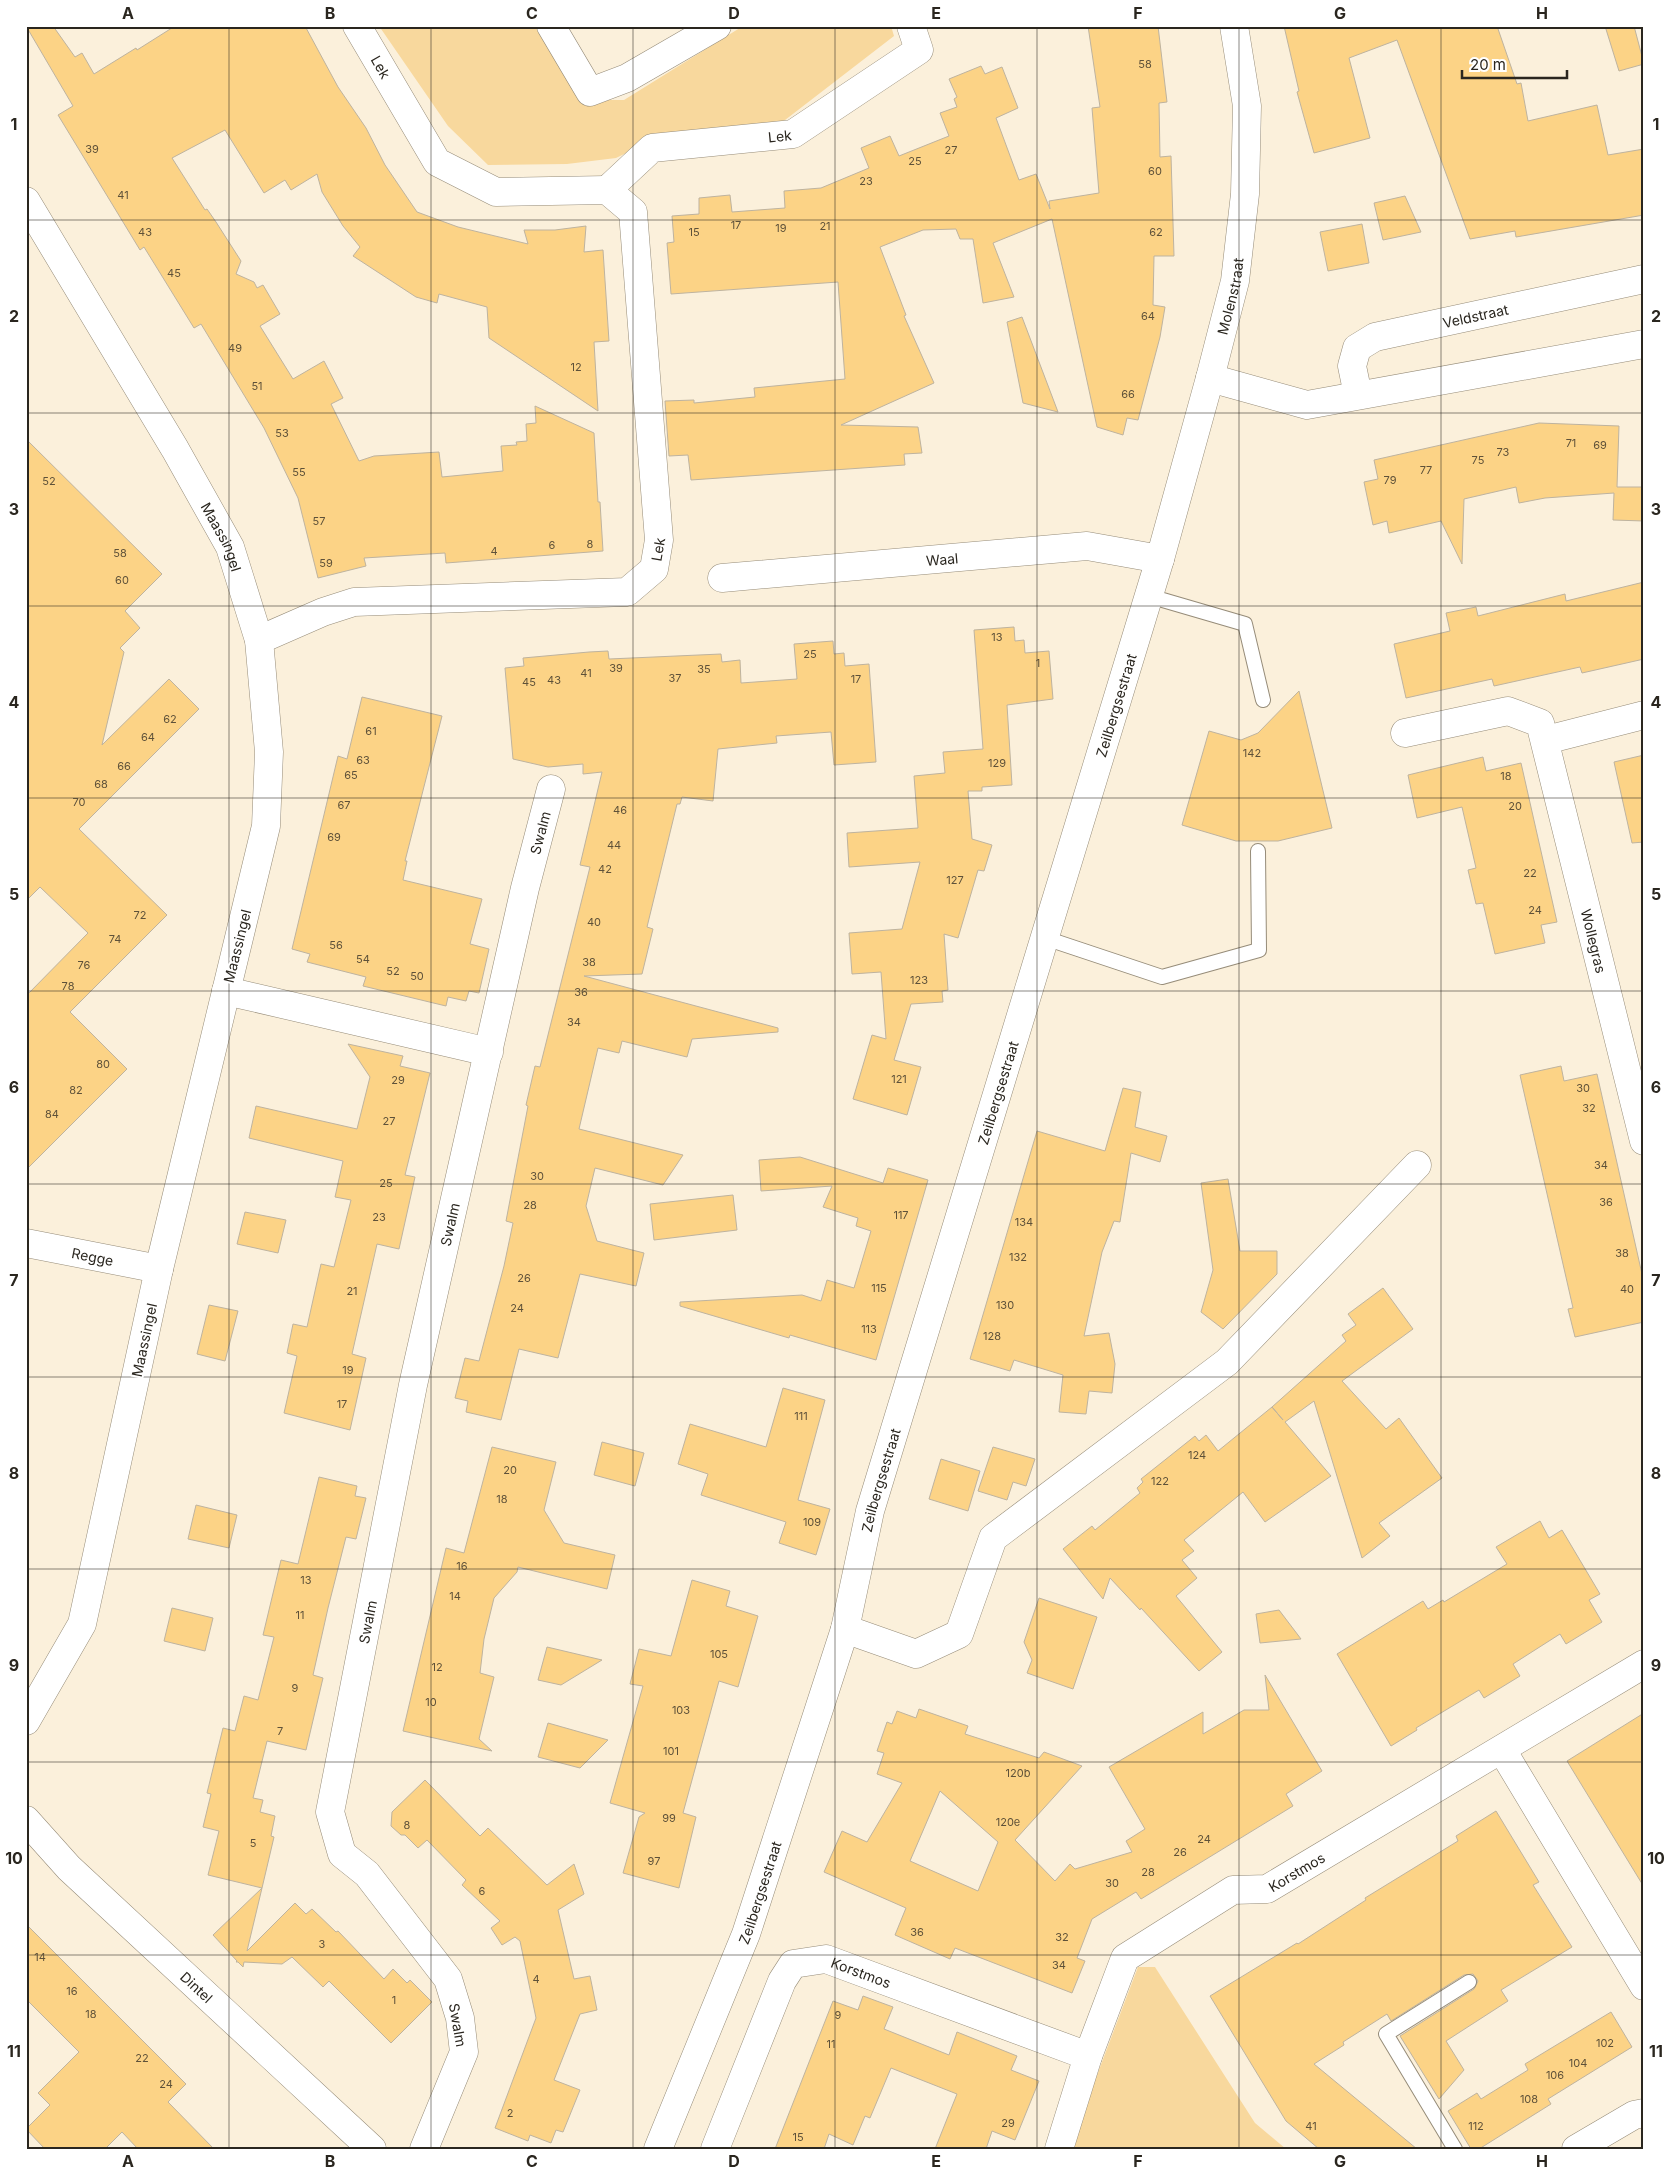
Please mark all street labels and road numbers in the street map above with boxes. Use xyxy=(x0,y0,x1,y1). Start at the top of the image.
street label: Lek xyxy=(368,52,394,82)
street label: Lek xyxy=(767,126,793,145)
street label: Molenstraat xyxy=(1213,256,1246,336)
street label: Veldstraat xyxy=(1441,300,1510,331)
street label: Maassingel xyxy=(198,499,246,573)
street label: Lek xyxy=(647,536,668,563)
street label: Waal xyxy=(925,549,959,569)
street label: Zeilbergsestraat xyxy=(1092,651,1139,759)
street label: Swalm xyxy=(526,809,553,856)
street label: Wollegras xyxy=(1578,907,1610,975)
street label: Maassingel xyxy=(220,908,254,984)
street label: Zeilbergsestraat xyxy=(974,1038,1021,1146)
street label: Swalm xyxy=(436,1201,462,1248)
street label: Regge xyxy=(70,1244,115,1268)
street label: Maassingel xyxy=(128,1302,160,1378)
street label: Zeilbergsestraat xyxy=(857,1426,903,1534)
street label: Swalm xyxy=(354,1599,380,1645)
street label: Zeilbergsestraat xyxy=(734,1838,784,1946)
street label: Korstmos xyxy=(1265,1848,1328,1895)
street label: Korstmos xyxy=(829,1953,893,1991)
street label: Dintel xyxy=(177,1968,217,2006)
street label: Swalm xyxy=(446,2002,470,2048)

